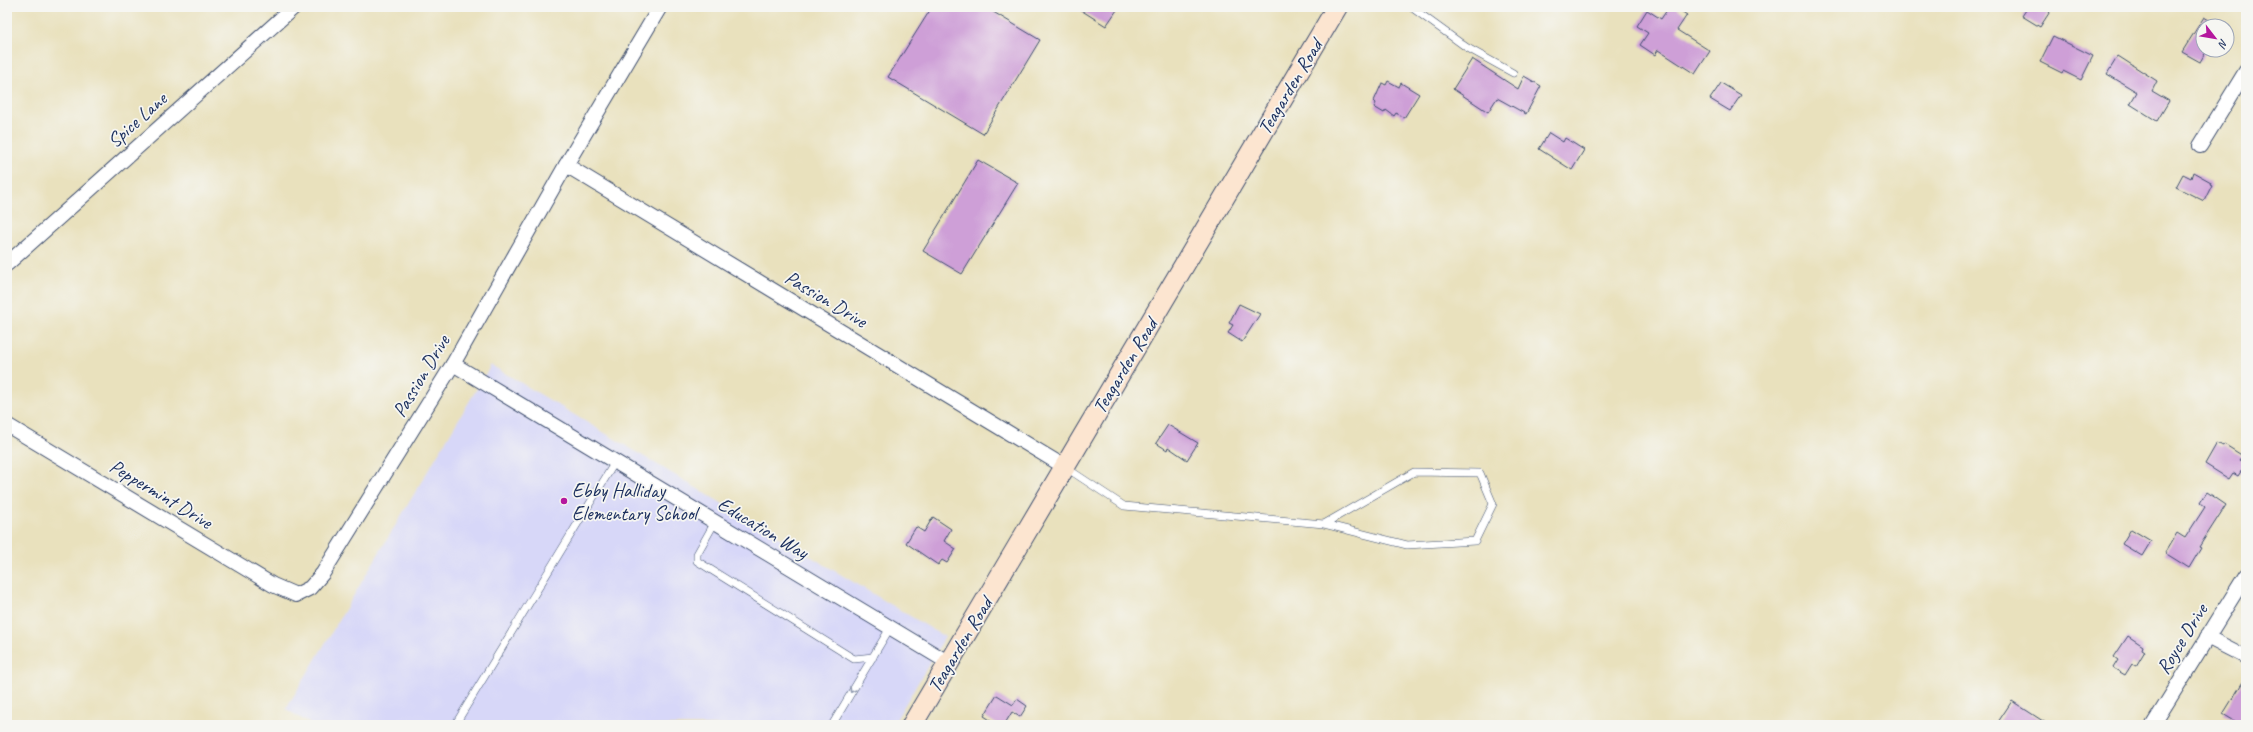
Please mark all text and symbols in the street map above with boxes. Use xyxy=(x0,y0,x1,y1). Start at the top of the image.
north arrow xyxy=(2195,18,2235,58)
street label: Teagarden Road xyxy=(1252,32,1330,139)
text: N xyxy=(2215,37,2231,52)
street label: Spice Lane xyxy=(102,86,173,153)
street label: Passion Drive xyxy=(780,265,873,334)
street label: Teagarden Road xyxy=(1087,311,1165,418)
street label: Passion Drive xyxy=(387,329,456,422)
street label: Peppermint Drive xyxy=(105,454,218,535)
place label: Ebby Halliday Elementary School xyxy=(572,478,700,526)
street label: Education Way xyxy=(713,491,814,565)
marker: Ebby Halliday Elementary School xyxy=(559,496,569,506)
street label: Teagarden Road xyxy=(922,590,1000,697)
street label: Royce Drive xyxy=(2151,598,2214,679)
one-way arrow xyxy=(850,686,857,693)

